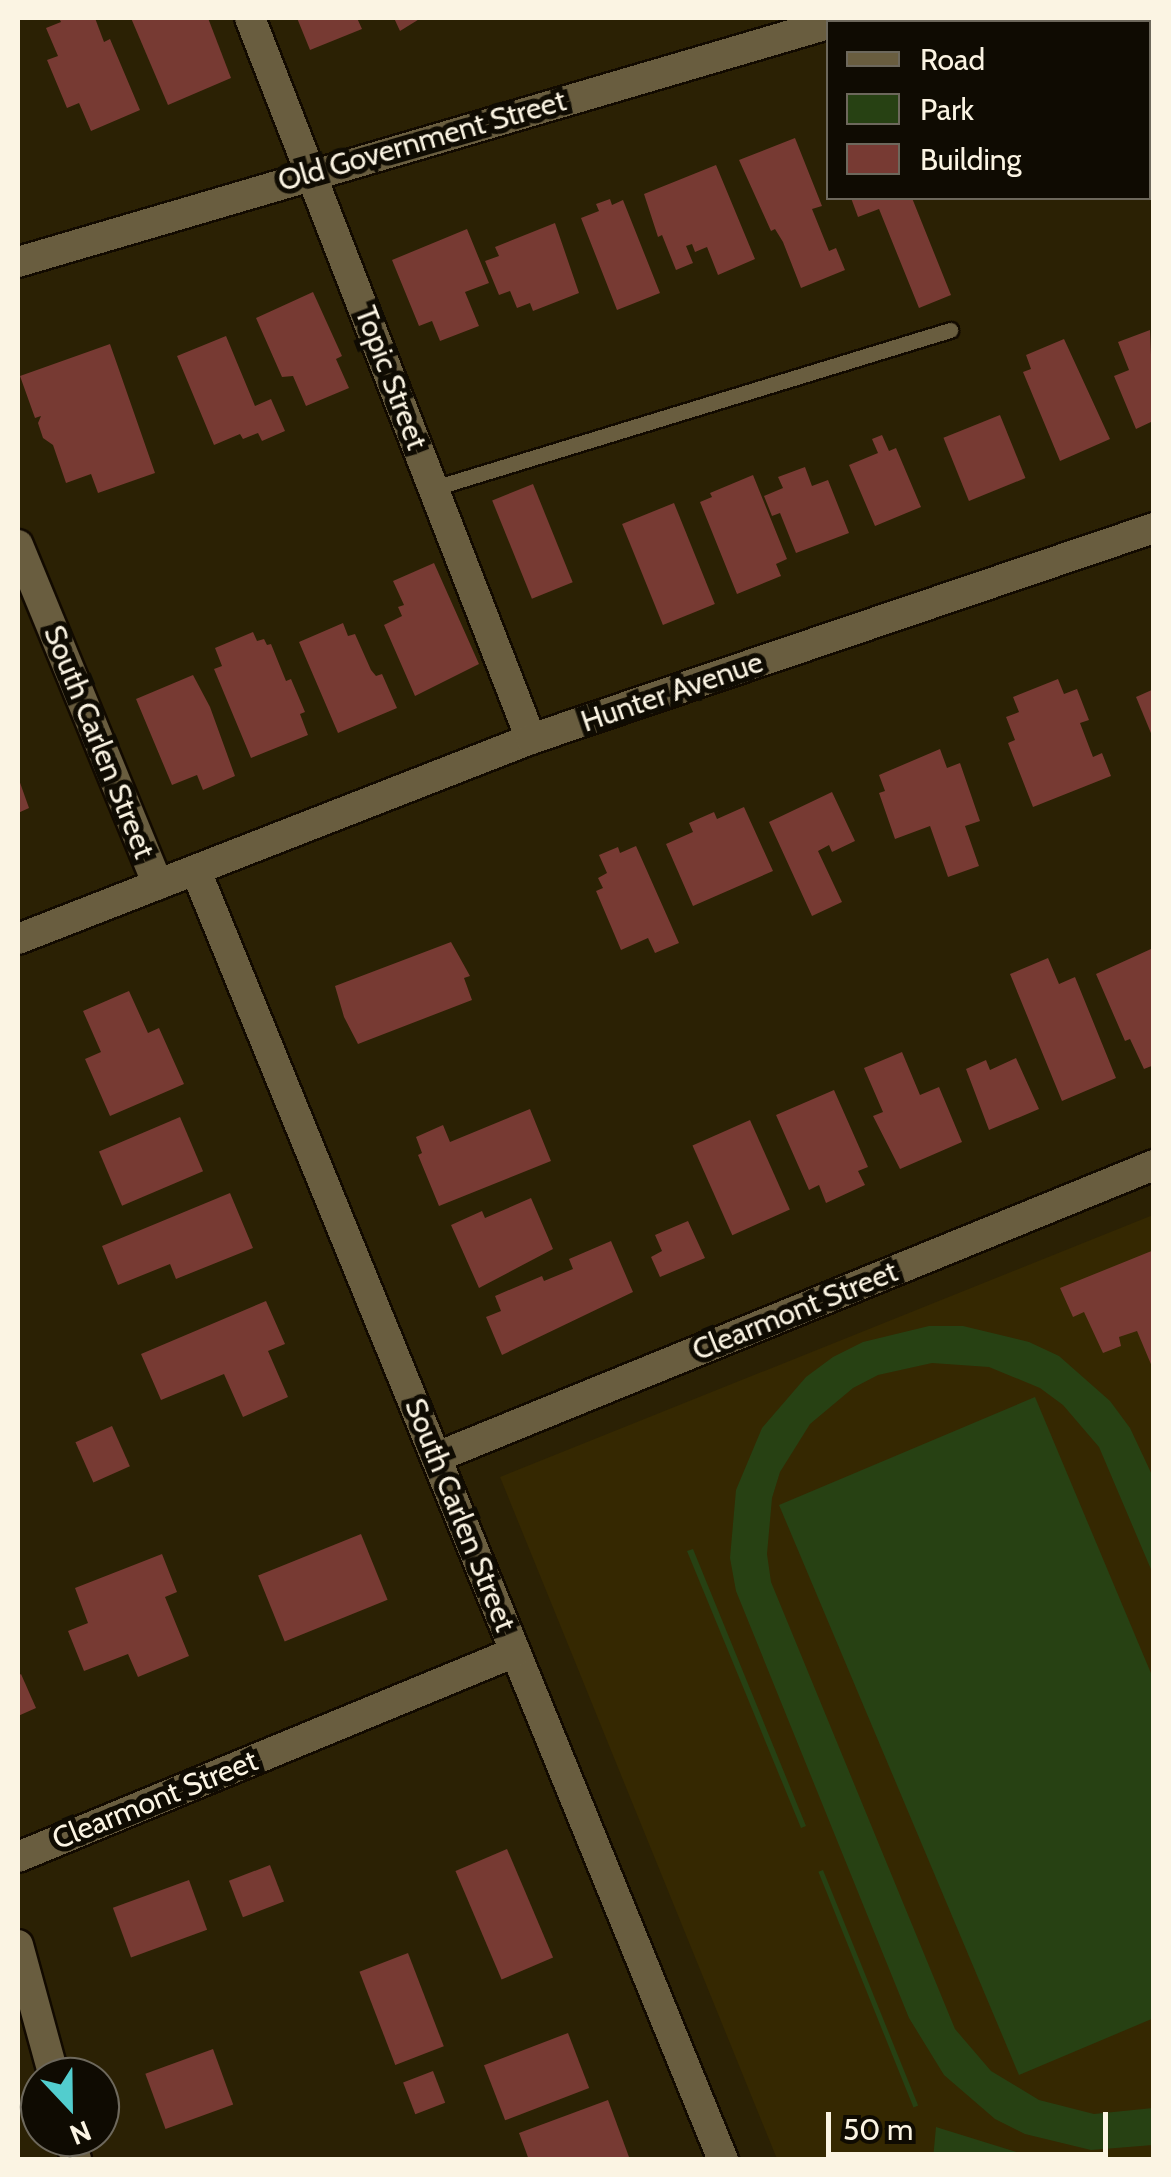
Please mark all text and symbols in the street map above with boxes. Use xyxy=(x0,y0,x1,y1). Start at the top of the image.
legend xyxy=(826,20,1151,200)
text: Road xyxy=(920,41,985,78)
street label: Old Government Street xyxy=(274,83,570,199)
text: Park xyxy=(920,91,974,128)
text: Building xyxy=(920,141,1022,178)
street label: Topic Street xyxy=(347,301,435,455)
street label: South Carlen Street xyxy=(36,620,162,864)
street label: Hunter Avenue xyxy=(576,644,768,740)
street label: Clearmont Street xyxy=(687,1253,903,1369)
street label: South Carlen Street xyxy=(397,1393,523,1637)
street label: Clearmont Street xyxy=(47,1742,263,1858)
north arrow xyxy=(20,2057,120,2157)
scale bar xyxy=(831,2092,1114,2154)
text: 50 m xyxy=(843,2111,913,2148)
text: N xyxy=(65,2113,96,2152)

